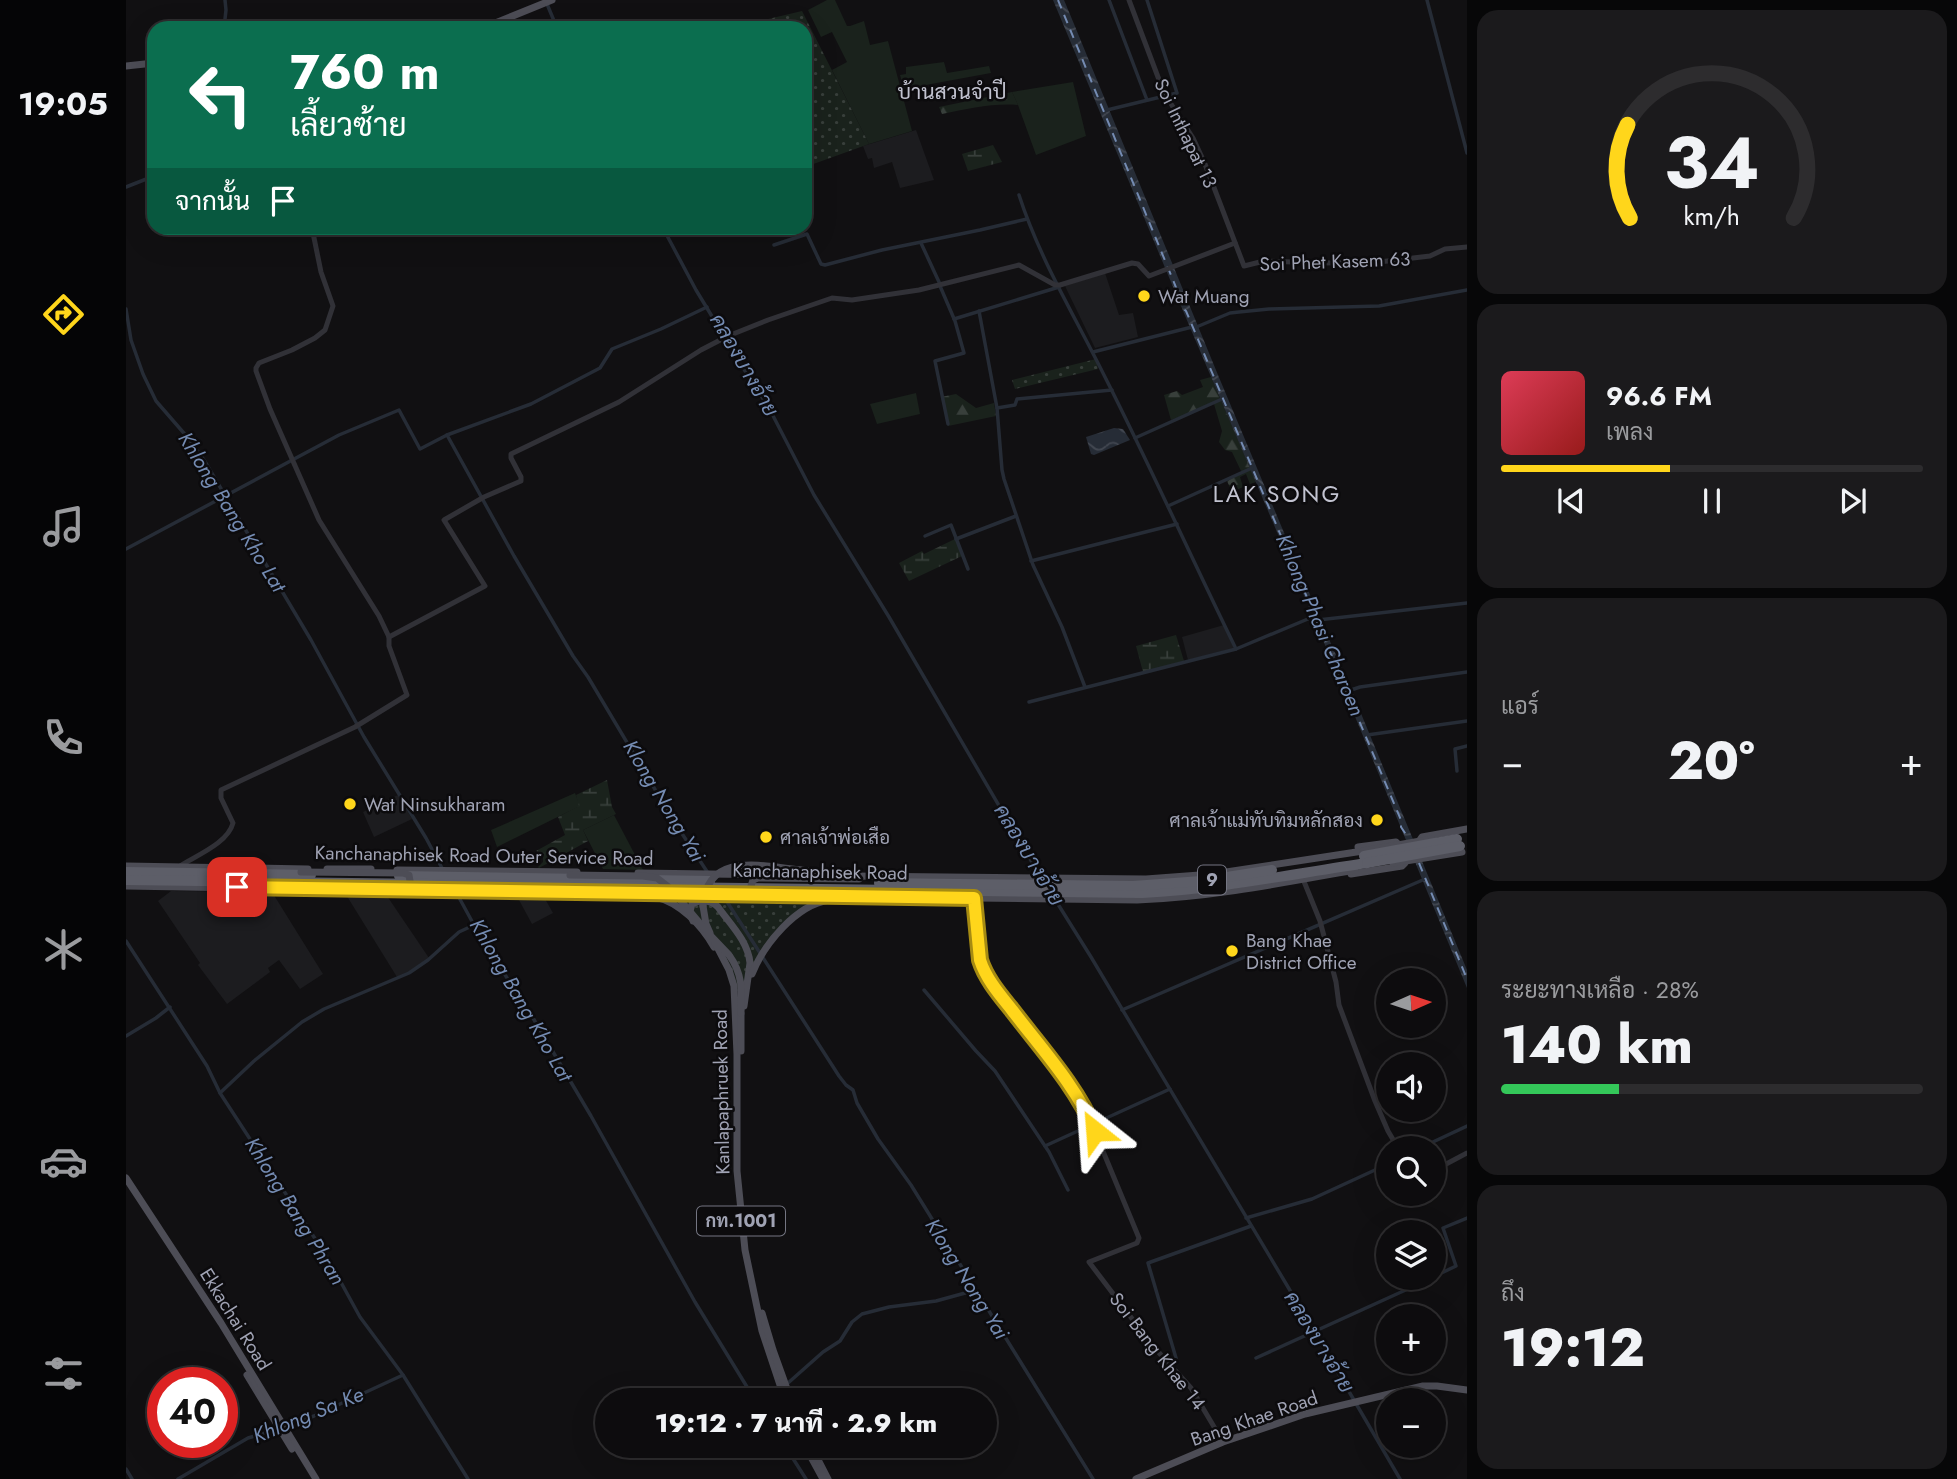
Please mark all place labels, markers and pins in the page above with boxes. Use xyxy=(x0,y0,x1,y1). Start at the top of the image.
place label: Wat Muang xyxy=(1158,283,1250,310)
marker: Wat Muang xyxy=(1136,288,1152,304)
place label: Wat Ninsukharam xyxy=(364,791,506,818)
marker: Wat Ninsukharam xyxy=(342,796,358,812)
place label: ศาลเจ้าแม่ทับทิมหลักสอง xyxy=(1169,807,1363,834)
marker: ศาลเจ้าแม่ทับทิมหลักสอง xyxy=(1369,812,1385,828)
place label: ศาลเจ้าพ่อเสือ xyxy=(780,824,890,851)
marker: ศาลเจ้าพ่อเสือ xyxy=(758,829,774,845)
pin xyxy=(207,857,267,917)
place label: Bang Khae District Office xyxy=(1246,927,1357,976)
marker: Bang Khae District Office xyxy=(1224,943,1240,959)

